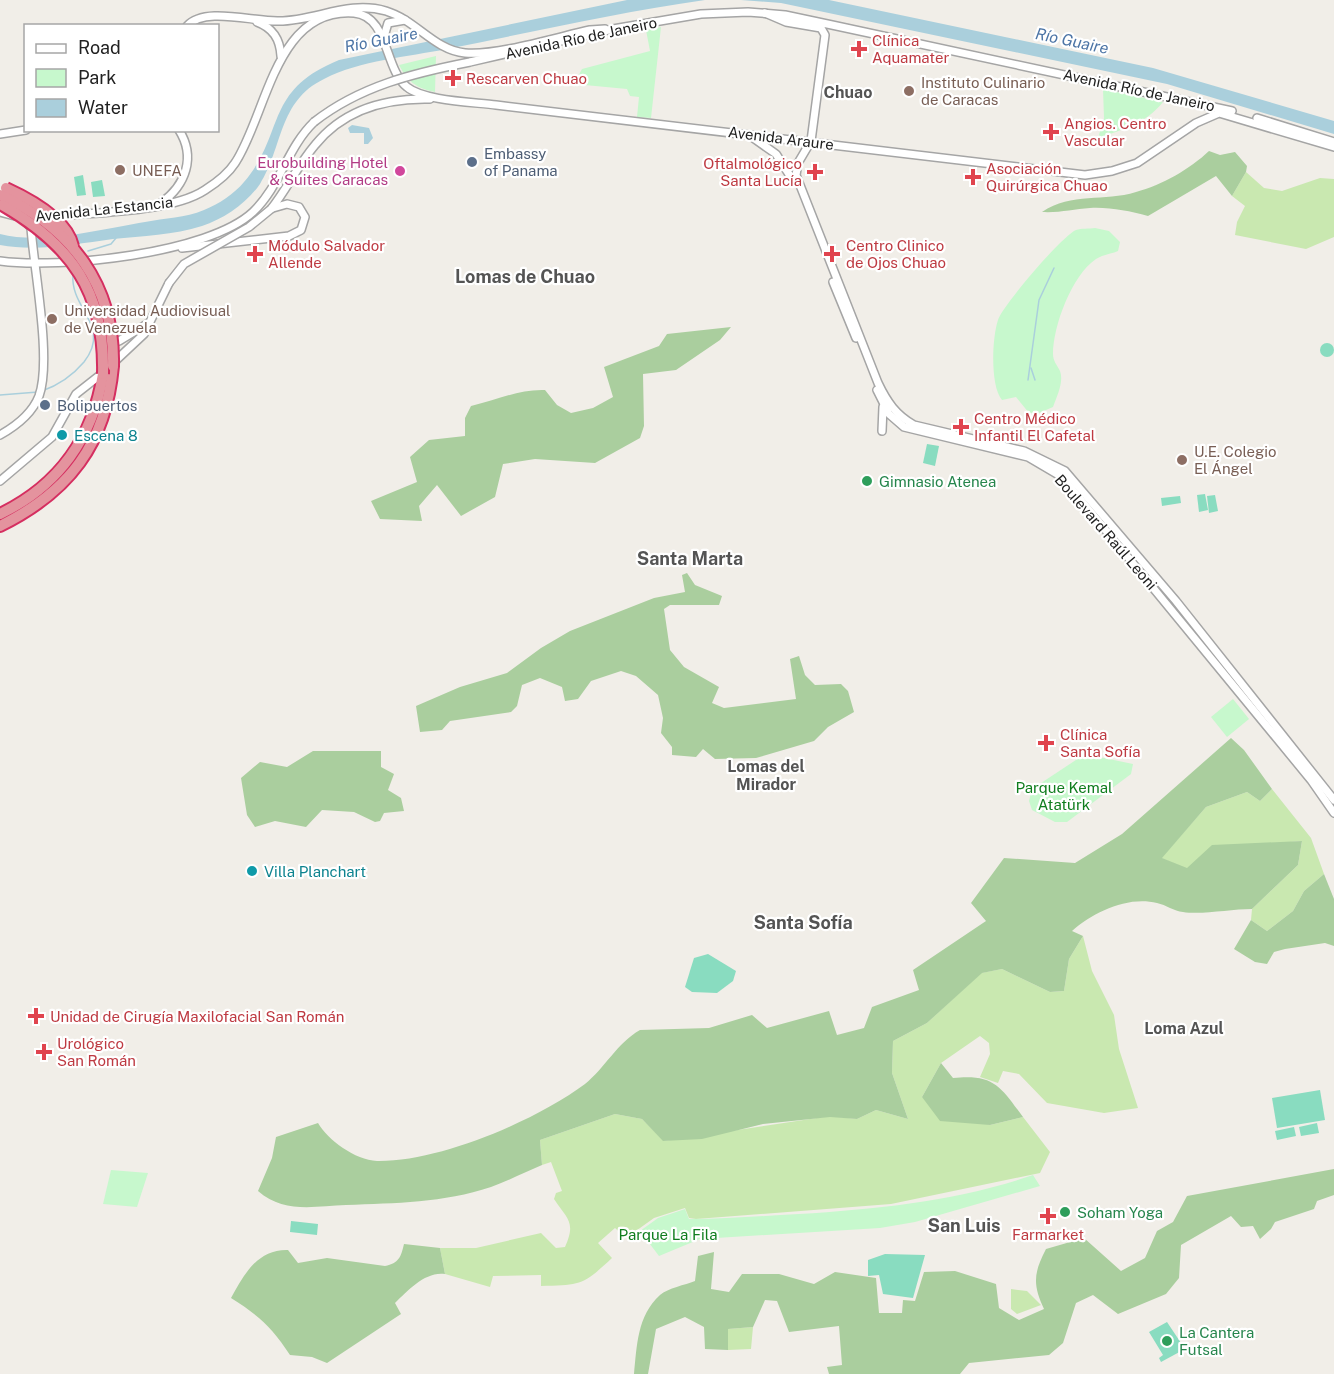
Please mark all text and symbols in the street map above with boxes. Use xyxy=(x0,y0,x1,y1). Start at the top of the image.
street label: Avenida Río de Janeiro xyxy=(504,14,658,62)
legend xyxy=(24,24,219,132)
water label: Río Guaire xyxy=(343,24,420,56)
water label: Río Guaire xyxy=(1034,24,1111,58)
place label: Clínica Aquamater xyxy=(872,32,949,66)
text: Road xyxy=(78,37,121,58)
marker: Clínica Aquamater xyxy=(850,40,868,58)
street label: Avenida Río de Janeiro xyxy=(1062,66,1216,114)
text: Park xyxy=(78,67,116,88)
marker: Rescarven Chuao xyxy=(444,69,462,87)
place label: Rescarven Chuao xyxy=(466,70,587,87)
place label: Instituto Culinario de Caracas xyxy=(921,74,1045,108)
district label: Chuao xyxy=(824,83,872,102)
marker: Instituto Culinario de Caracas xyxy=(902,84,916,98)
text: Water xyxy=(78,97,128,118)
place label: Angios. Centro Vascular xyxy=(1064,115,1167,149)
street label: Avenida Araure xyxy=(727,123,835,153)
marker: Angios. Centro Vascular xyxy=(1042,123,1060,141)
place label: Embassy of Panama xyxy=(484,145,558,179)
place label: Eurobuilding Hotel & Suites Caracas xyxy=(257,154,388,188)
marker: Embassy of Panama xyxy=(465,155,479,169)
place label: Oftalmológico Santa Lucía xyxy=(703,155,802,189)
place label: Asociación Quirúrgica Chuao xyxy=(986,160,1108,194)
place label: UNEFA xyxy=(132,162,182,179)
marker: UNEFA xyxy=(113,163,127,177)
marker: Oftalmológico Santa Lucía xyxy=(806,163,824,181)
marker: Eurobuilding Hotel & Suites Caracas xyxy=(393,164,407,178)
marker: Asociación Quirúrgica Chuao xyxy=(964,168,982,186)
street label: Avenida La Estancia xyxy=(34,193,174,225)
place label: Módulo Salvador Allende xyxy=(268,237,385,271)
place label: Centro Clinico de Ojos Chuao xyxy=(846,237,946,271)
marker: Módulo Salvador Allende xyxy=(246,245,264,263)
marker: Centro Clinico de Ojos Chuao xyxy=(823,245,841,263)
district label: Lomas de Chuao xyxy=(455,266,595,287)
place label: Universidad Audiovisual de Venezuela xyxy=(64,302,230,336)
marker: Universidad Audiovisual de Venezuela xyxy=(45,312,59,326)
place label: Bolipuertos xyxy=(57,397,137,414)
marker: Bolipuertos xyxy=(38,398,52,412)
place label: Centro Médico Infantil El Cafetal xyxy=(974,410,1095,444)
marker: Centro Médico Infantil El Cafetal xyxy=(952,418,970,436)
place label: Escena 8 xyxy=(74,427,138,444)
marker: Escena 8 xyxy=(55,428,69,442)
place label: U.E. Colegio El Ángel xyxy=(1194,443,1277,477)
marker: U.E. Colegio El Ángel xyxy=(1175,453,1189,467)
street label: Boulevard Raúl Leoni xyxy=(1051,471,1161,593)
place label: Gimnasio Atenea xyxy=(879,473,996,490)
marker: Gimnasio Atenea xyxy=(860,474,874,488)
district label: Santa Marta xyxy=(637,548,743,569)
place label: Clínica Santa Sofía xyxy=(1060,726,1140,760)
marker: Clínica Santa Sofía xyxy=(1037,734,1055,752)
district label: Lomas del Mirador xyxy=(727,757,805,794)
park label: Parque Kemal Atatürk xyxy=(1015,779,1113,813)
place label: Villa Planchart xyxy=(264,863,366,880)
marker: Villa Planchart xyxy=(245,864,259,878)
district label: Santa Sofía xyxy=(753,912,853,933)
marker: Unidad de Cirugía Maxilofacial San Román xyxy=(27,1007,45,1025)
place label: Unidad de Cirugía Maxilofacial San Román xyxy=(50,1008,345,1025)
district label: Loma Azul xyxy=(1144,1019,1224,1038)
place label: Urológico San Román xyxy=(57,1035,136,1069)
marker: Urológico San Román xyxy=(35,1043,53,1061)
place label: Soham Yoga xyxy=(1077,1204,1163,1221)
marker: Soham Yoga xyxy=(1058,1205,1072,1219)
marker: Farmarket xyxy=(1041,1209,1055,1223)
district label: San Luis xyxy=(928,1215,1000,1236)
park label: Parque La Fila xyxy=(619,1226,717,1243)
place label: Farmarket xyxy=(1012,1226,1084,1243)
place label: La Cantera Futsal xyxy=(1179,1324,1254,1358)
marker: La Cantera Futsal xyxy=(1160,1334,1174,1348)

